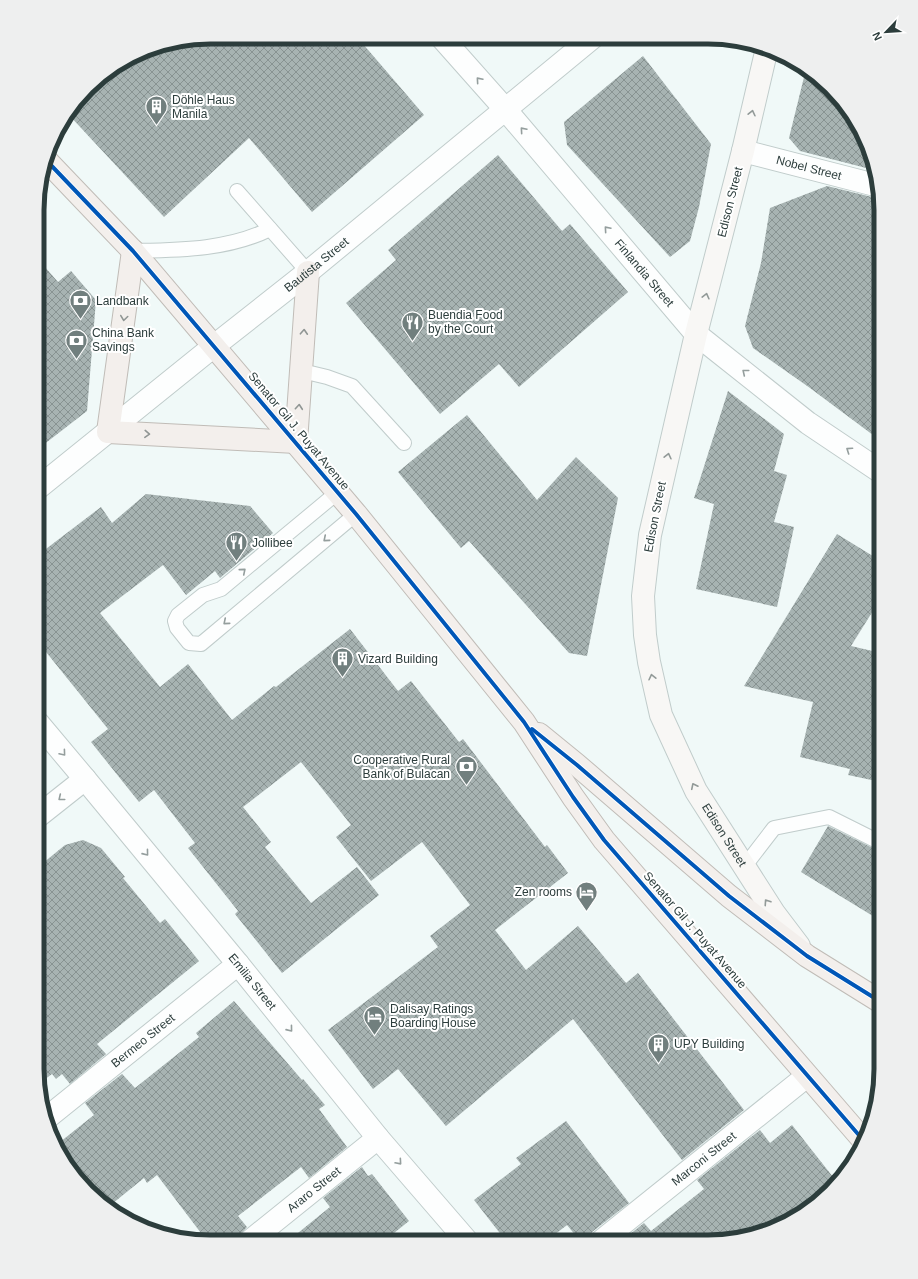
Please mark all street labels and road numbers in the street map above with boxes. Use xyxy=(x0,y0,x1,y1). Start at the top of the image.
street label: Nobel Street xyxy=(775,153,844,183)
street label: Edison Street xyxy=(714,165,746,239)
street label: Bautista Street xyxy=(282,234,352,295)
street label: Finlandia Street xyxy=(612,236,677,310)
street label: Senator Gil J. Puyat Avenue xyxy=(245,369,353,493)
street label: Edison Street xyxy=(641,480,669,554)
street label: Edison Street xyxy=(699,801,750,870)
street label: Senator Gil J. Puyat Avenue xyxy=(641,869,750,991)
street label: Emilia Street xyxy=(225,951,280,1013)
street label: Bermeo Street xyxy=(108,1010,178,1070)
street label: Marconi Street xyxy=(669,1128,739,1189)
street label: Araro Street xyxy=(284,1163,344,1215)

